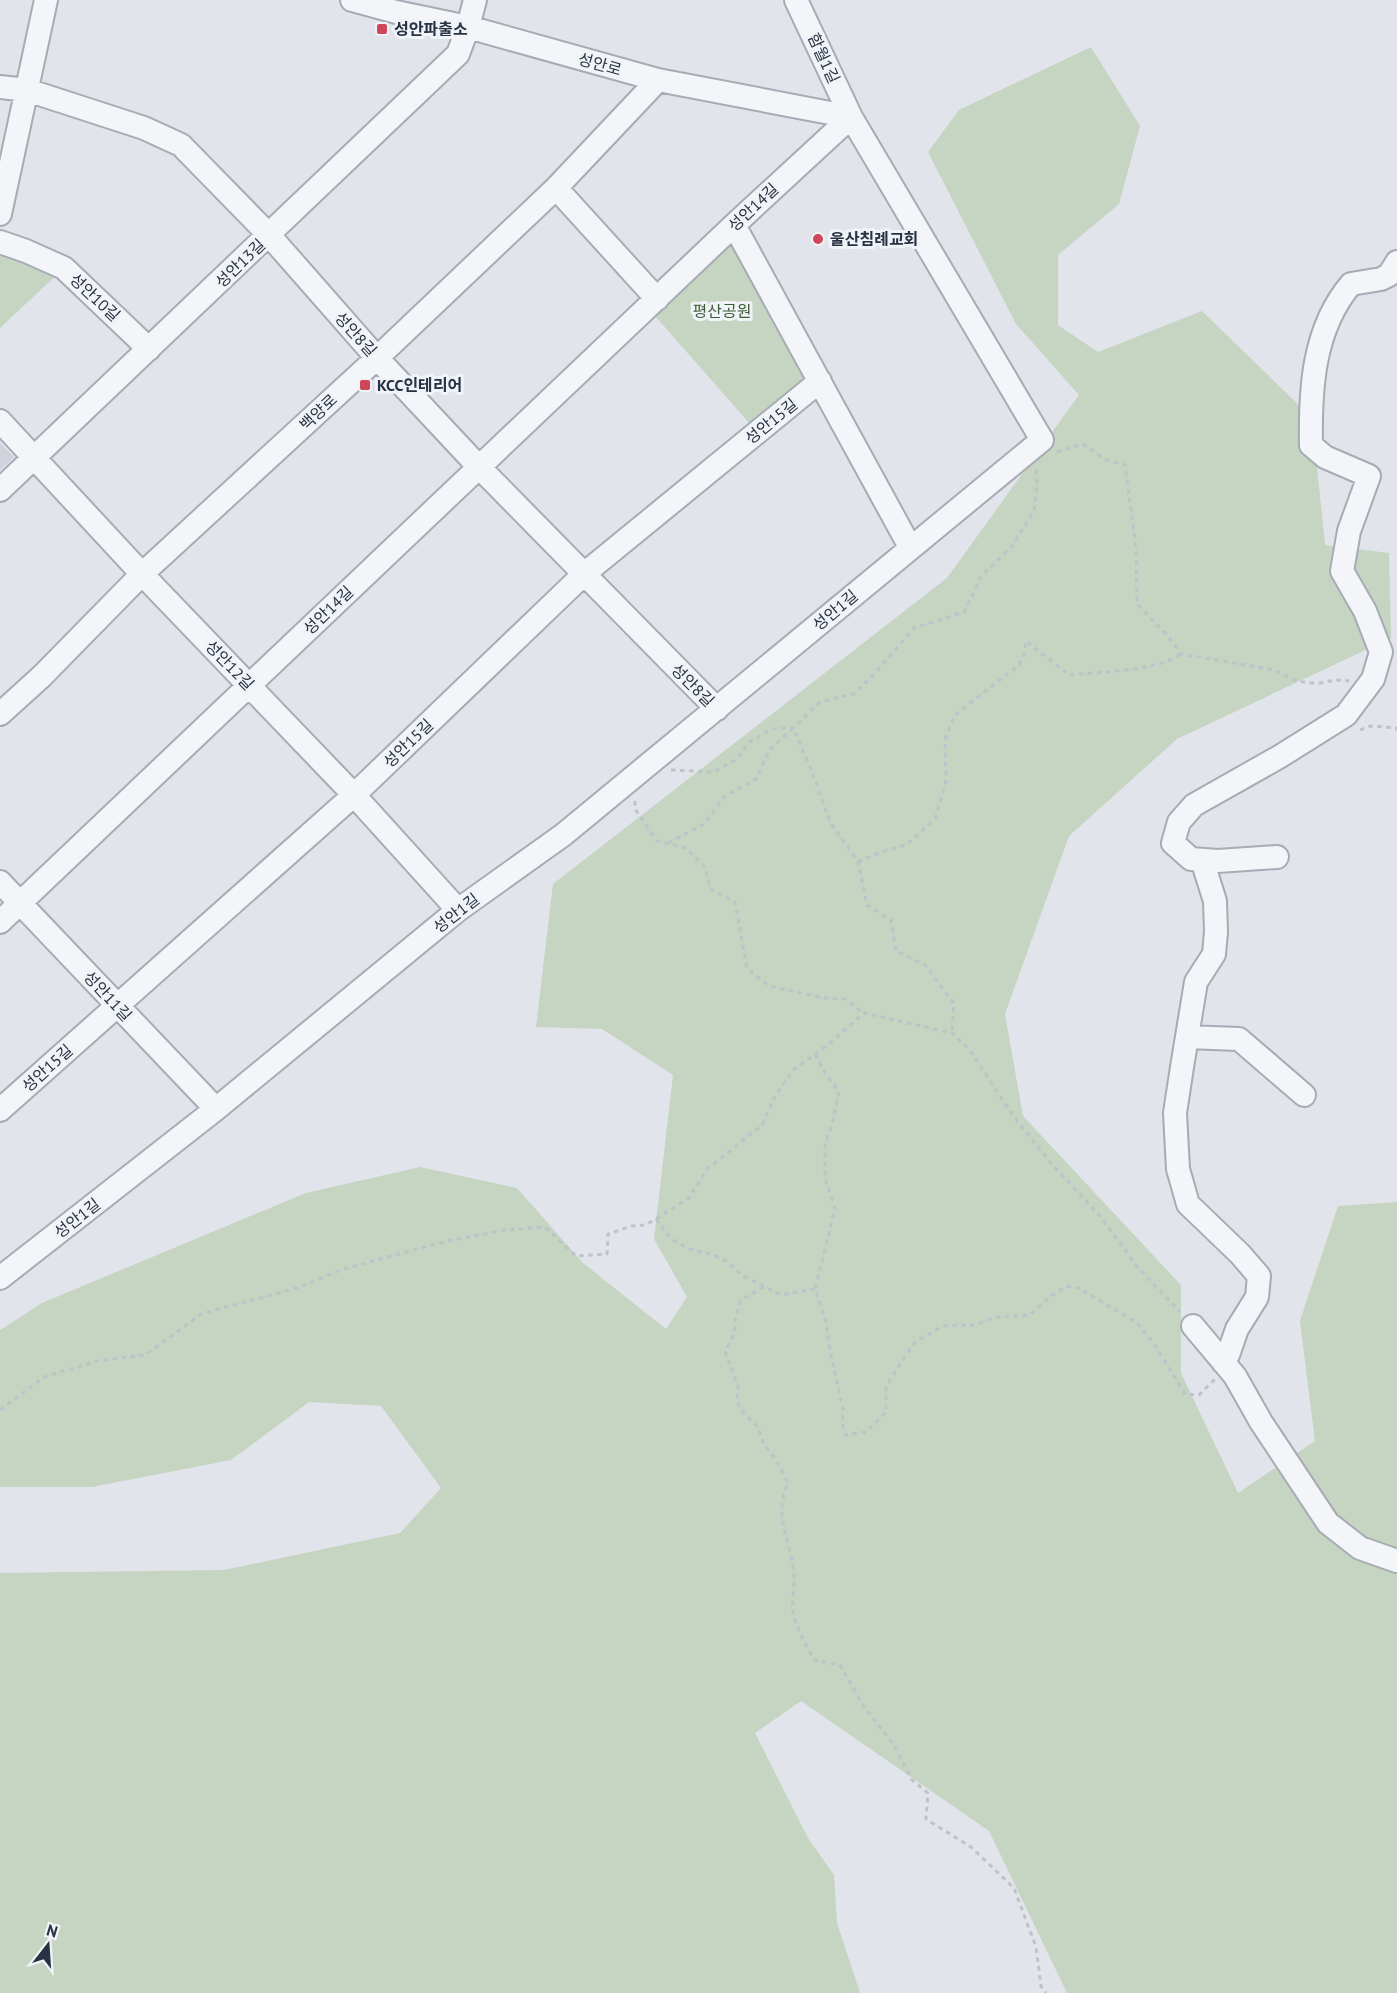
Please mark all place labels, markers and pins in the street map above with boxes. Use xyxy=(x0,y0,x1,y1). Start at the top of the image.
place label: 성안파출소 xyxy=(394,19,468,39)
marker: 성안파출소 xyxy=(375,22,389,36)
place label: 울산침례교회 xyxy=(830,229,918,249)
marker: 울산침례교회 xyxy=(811,232,825,246)
place label: KCC인테리어 xyxy=(377,375,462,395)
marker: KCC인테리어 xyxy=(358,378,372,392)

